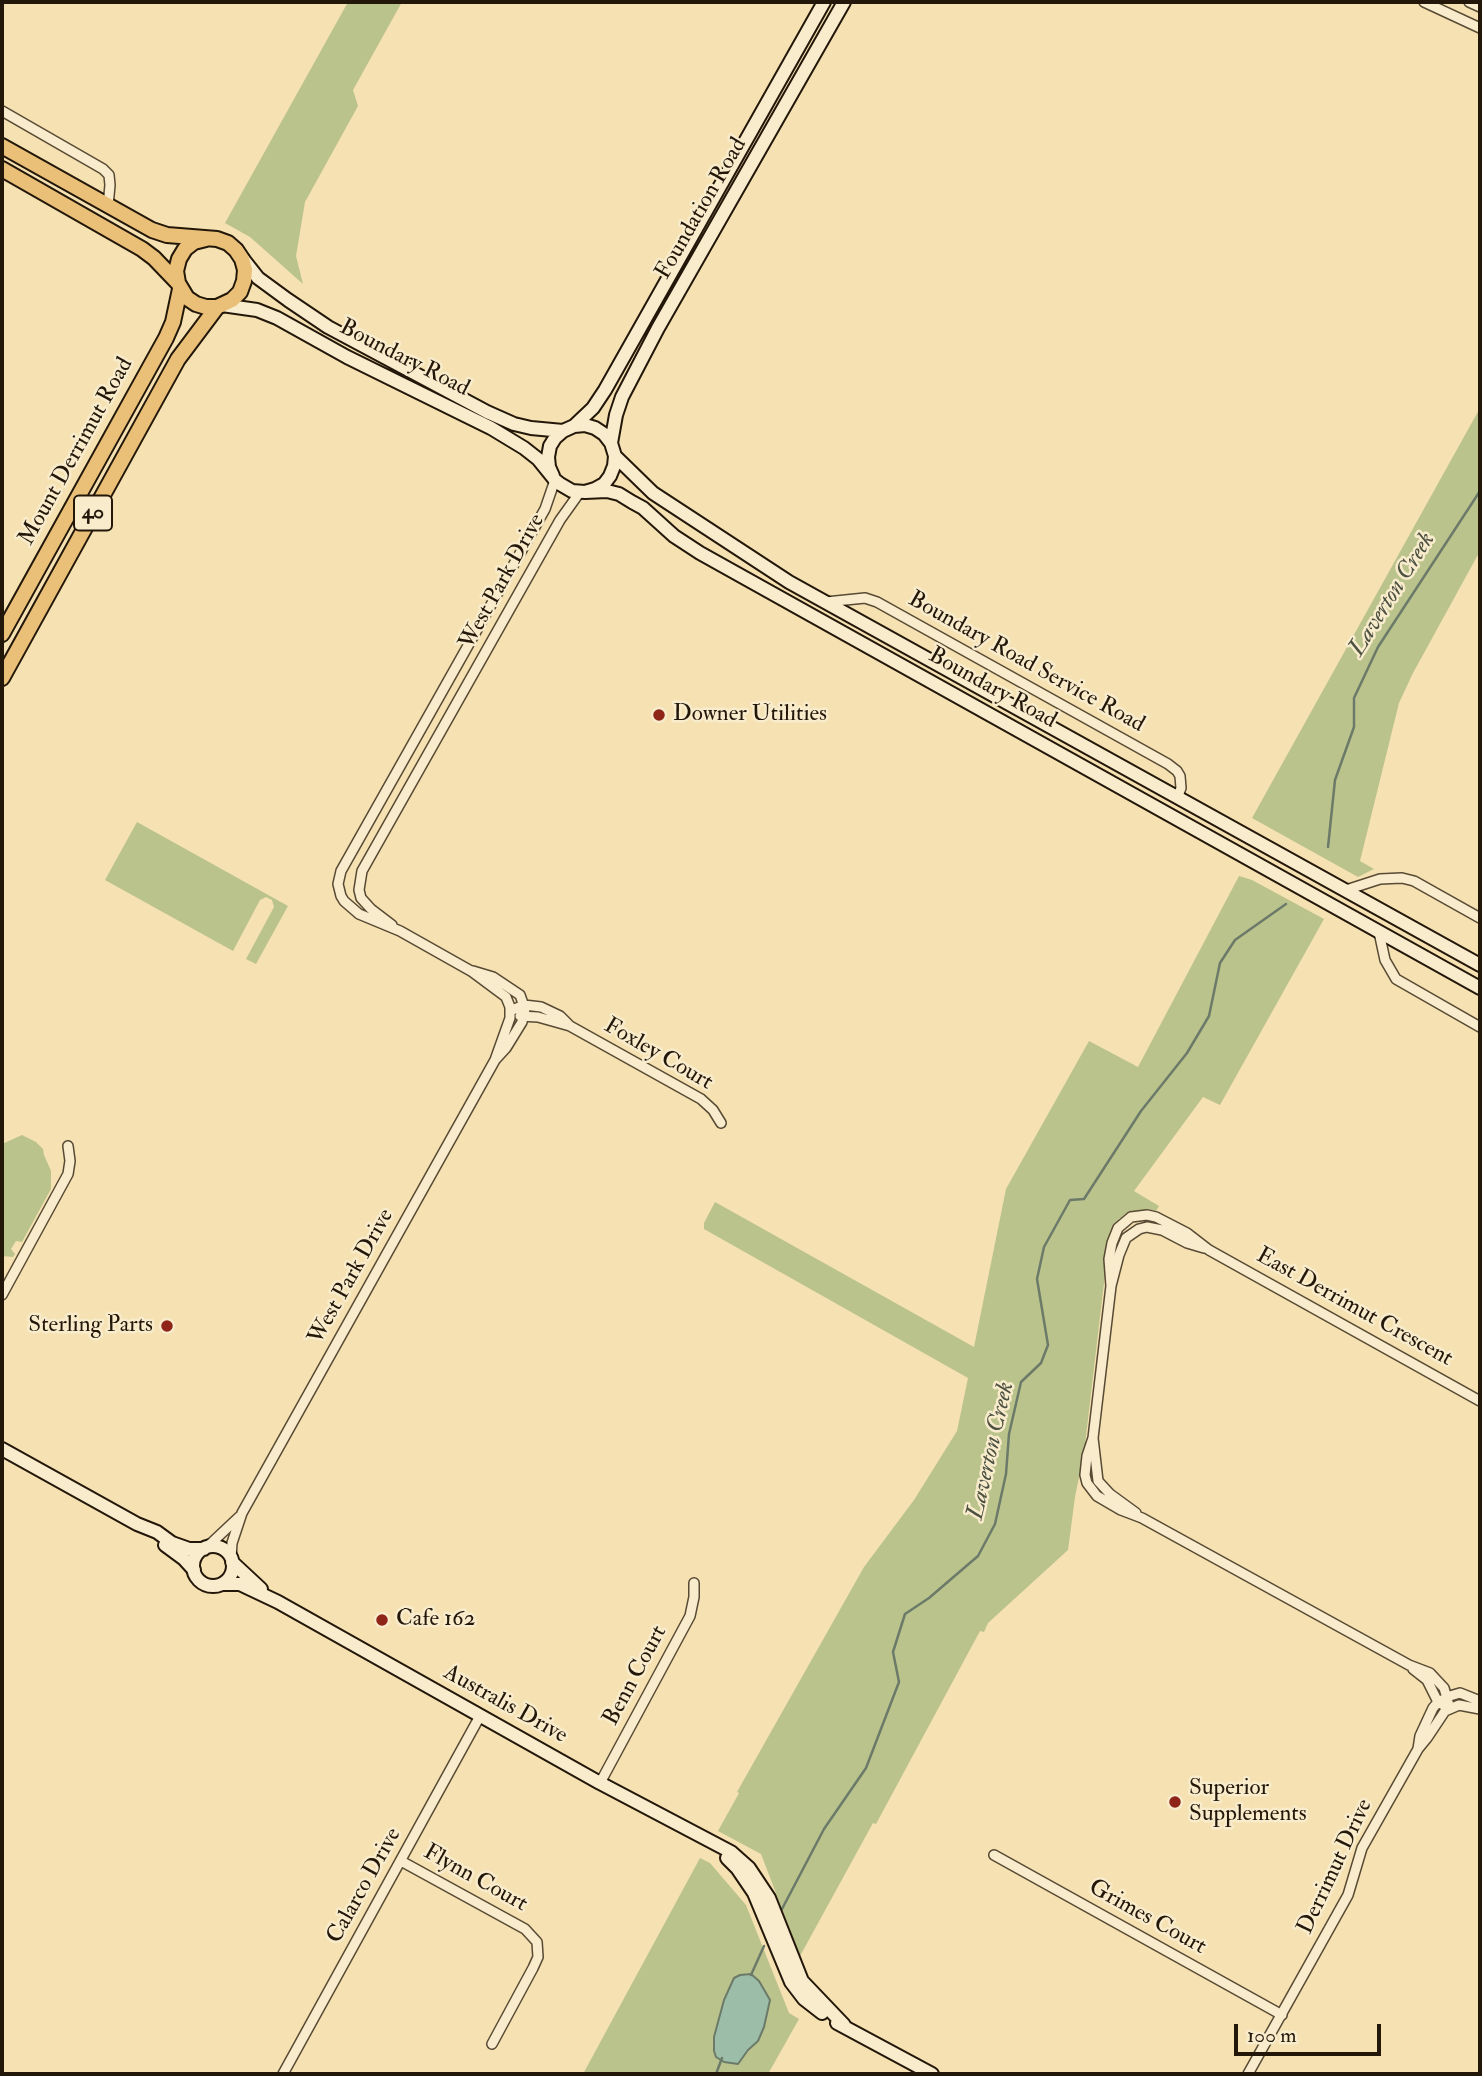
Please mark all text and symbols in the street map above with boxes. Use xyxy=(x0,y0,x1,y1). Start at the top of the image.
street label: Foundation Road xyxy=(650,133,754,285)
street label: Boundary Road xyxy=(334,314,474,404)
street label: Mount Derrimut Road xyxy=(14,353,140,551)
road number: 40 xyxy=(74,496,112,530)
street label: West Park Drive xyxy=(454,509,552,655)
water label: Laverton Creek xyxy=(1344,528,1442,662)
street label: Boundary Road Service Road xyxy=(903,586,1149,740)
street label: Boundary Road xyxy=(923,642,1061,736)
place label: Downer Utilities xyxy=(673,701,827,729)
marker: Downer Utilities xyxy=(651,707,667,723)
street label: Foxley Court xyxy=(599,1013,717,1097)
street label: West Park Drive xyxy=(303,1204,401,1350)
street label: East Derrimut Crescent xyxy=(1251,1243,1457,1373)
place label: Sterling Parts xyxy=(28,1312,153,1340)
marker: Sterling Parts xyxy=(159,1318,175,1334)
water label: Laverton Creek xyxy=(962,1379,1022,1523)
place label: Cafe 162 xyxy=(396,1606,475,1634)
marker: Cafe 162 xyxy=(374,1612,390,1628)
street label: Benn Court xyxy=(598,1621,674,1731)
street label: Australis Drive xyxy=(438,1660,572,1750)
place label: Superior Supplements xyxy=(1189,1775,1307,1829)
marker: Superior Supplements xyxy=(1167,1794,1183,1810)
street label: Derrimut Drive xyxy=(1293,1795,1379,1939)
street label: Calarco Drive xyxy=(322,1823,408,1949)
street label: Flynn Court xyxy=(418,1839,532,1919)
street label: Grimes Court xyxy=(1083,1874,1211,1962)
scale bar xyxy=(1237,2010,1384,2054)
text: 100 m xyxy=(1247,2022,1297,2049)

